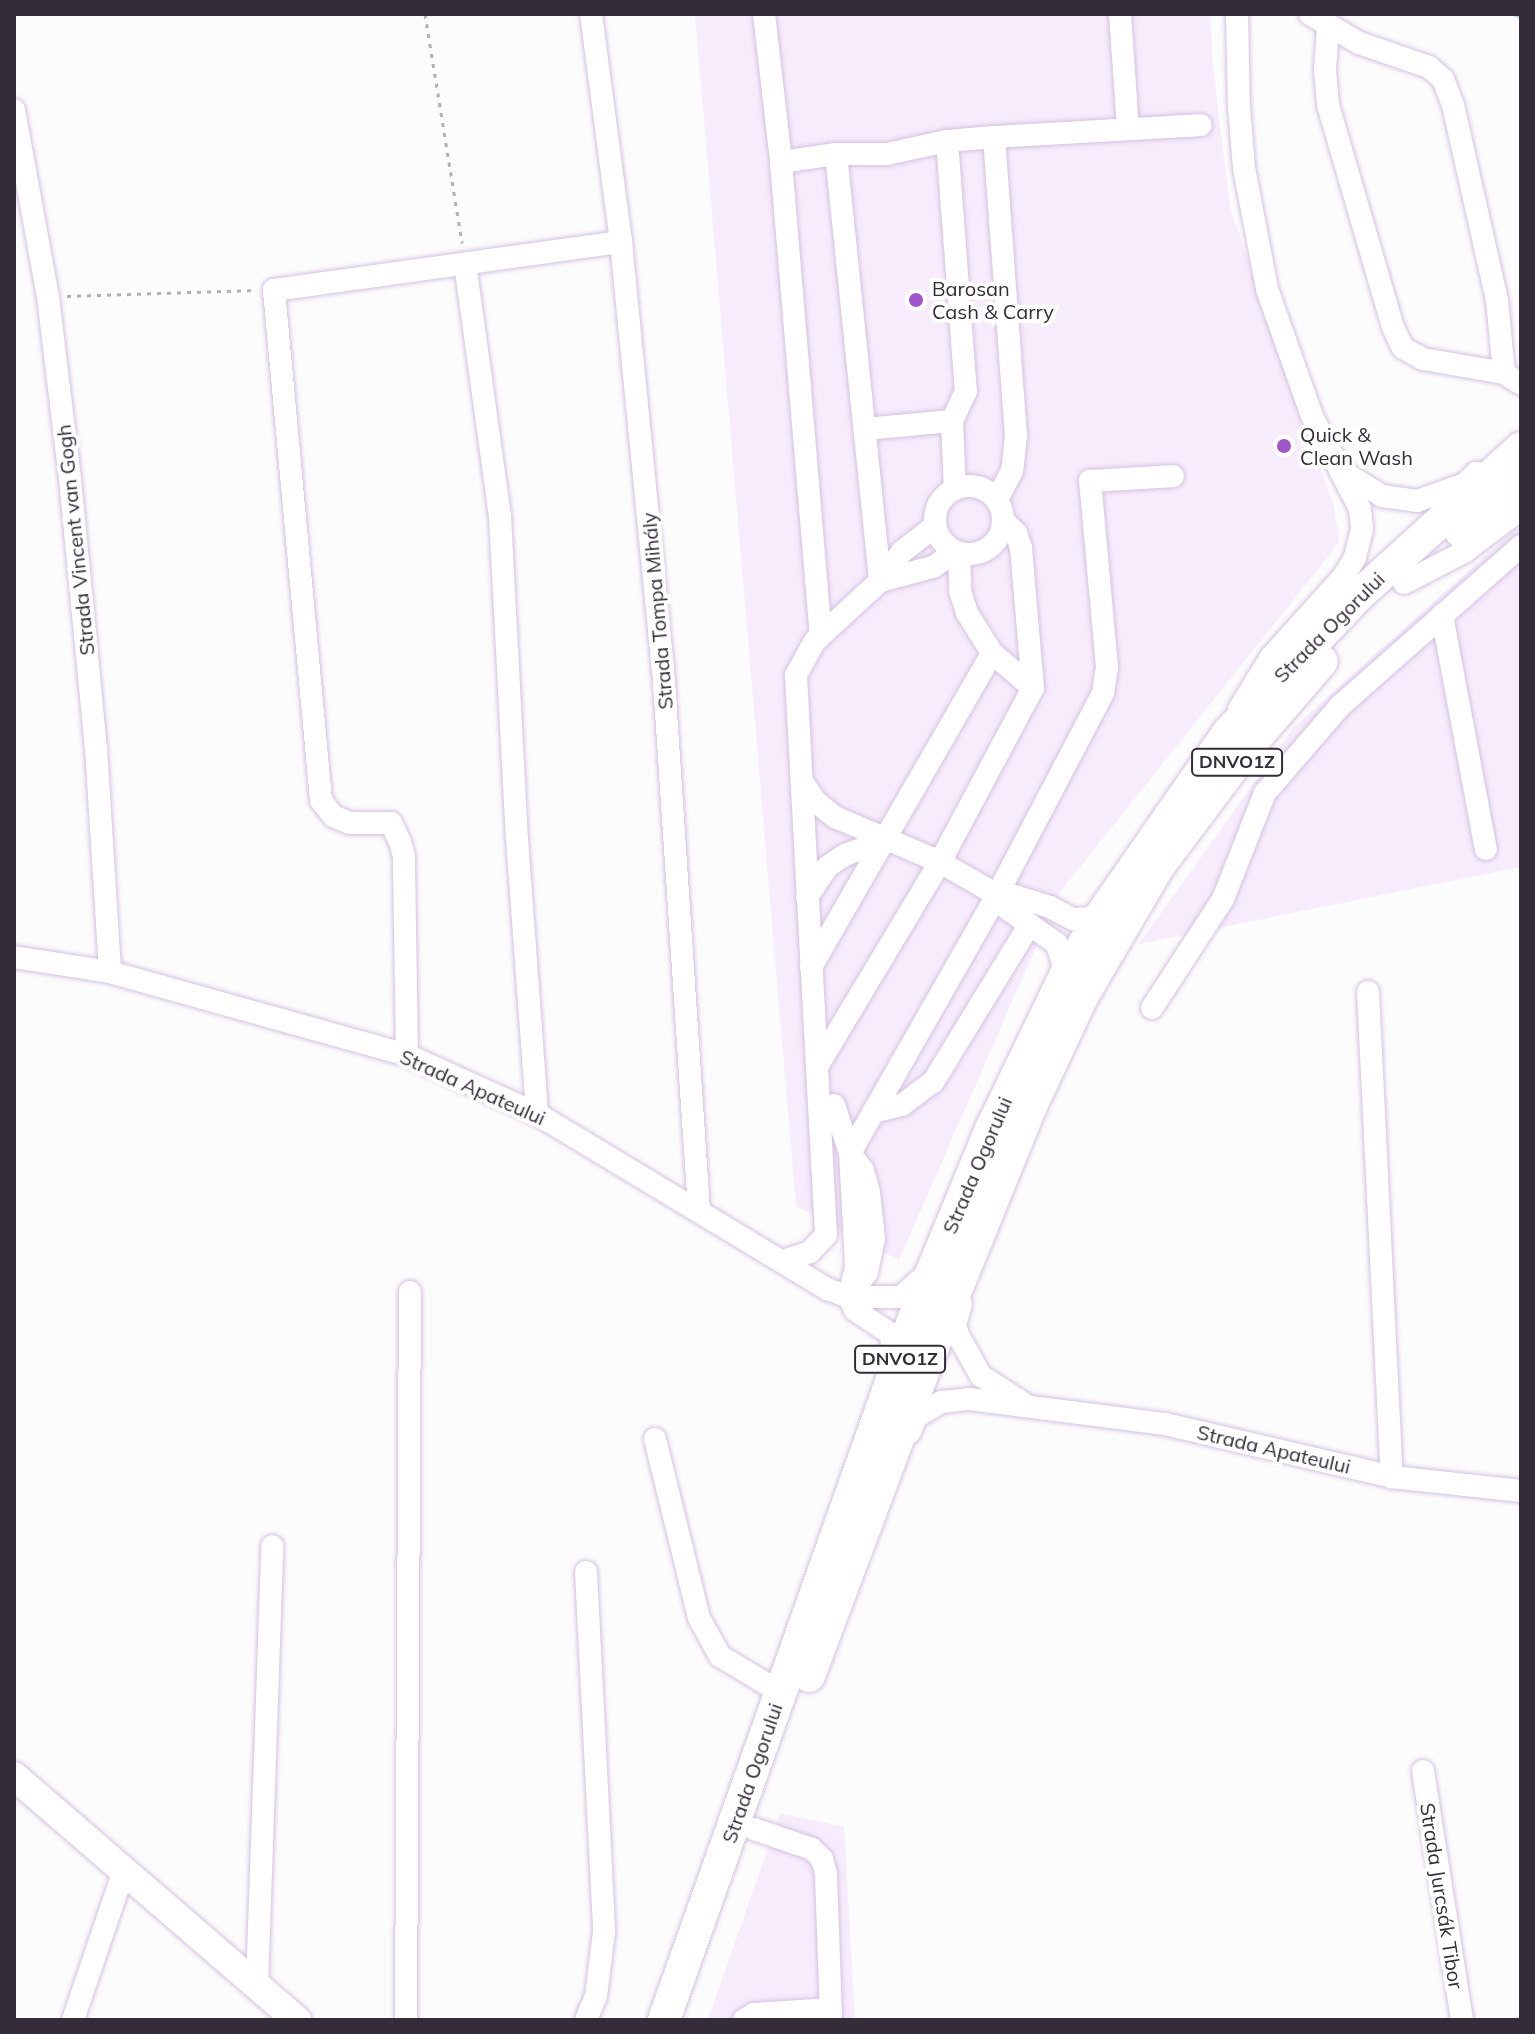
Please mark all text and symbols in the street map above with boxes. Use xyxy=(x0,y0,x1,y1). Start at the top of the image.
place label: Barosan Cash & Carry xyxy=(932,276,1054,323)
marker: Barosan Cash & Carry xyxy=(907,291,925,309)
place label: Quick & Clean Wash xyxy=(1300,422,1413,469)
street label: Strada Vincent van Gogh xyxy=(51,423,99,657)
marker: Quick & Clean Wash xyxy=(1275,437,1293,455)
street label: Strada Tompa Mihály xyxy=(636,512,678,710)
street label: Strada Ogorului xyxy=(1269,567,1389,687)
road number: DNVO1Z xyxy=(1191,748,1283,776)
street label: Strada Apateului xyxy=(396,1044,550,1130)
street label: Strada Ogorului xyxy=(937,1093,1017,1237)
road number: DNVO1Z xyxy=(854,1345,946,1373)
street label: Strada Apateului xyxy=(1195,1420,1353,1478)
street label: Strada Ogorului xyxy=(717,1700,787,1846)
street label: Strada Jurcsák Tibor xyxy=(1415,1801,1469,1991)

